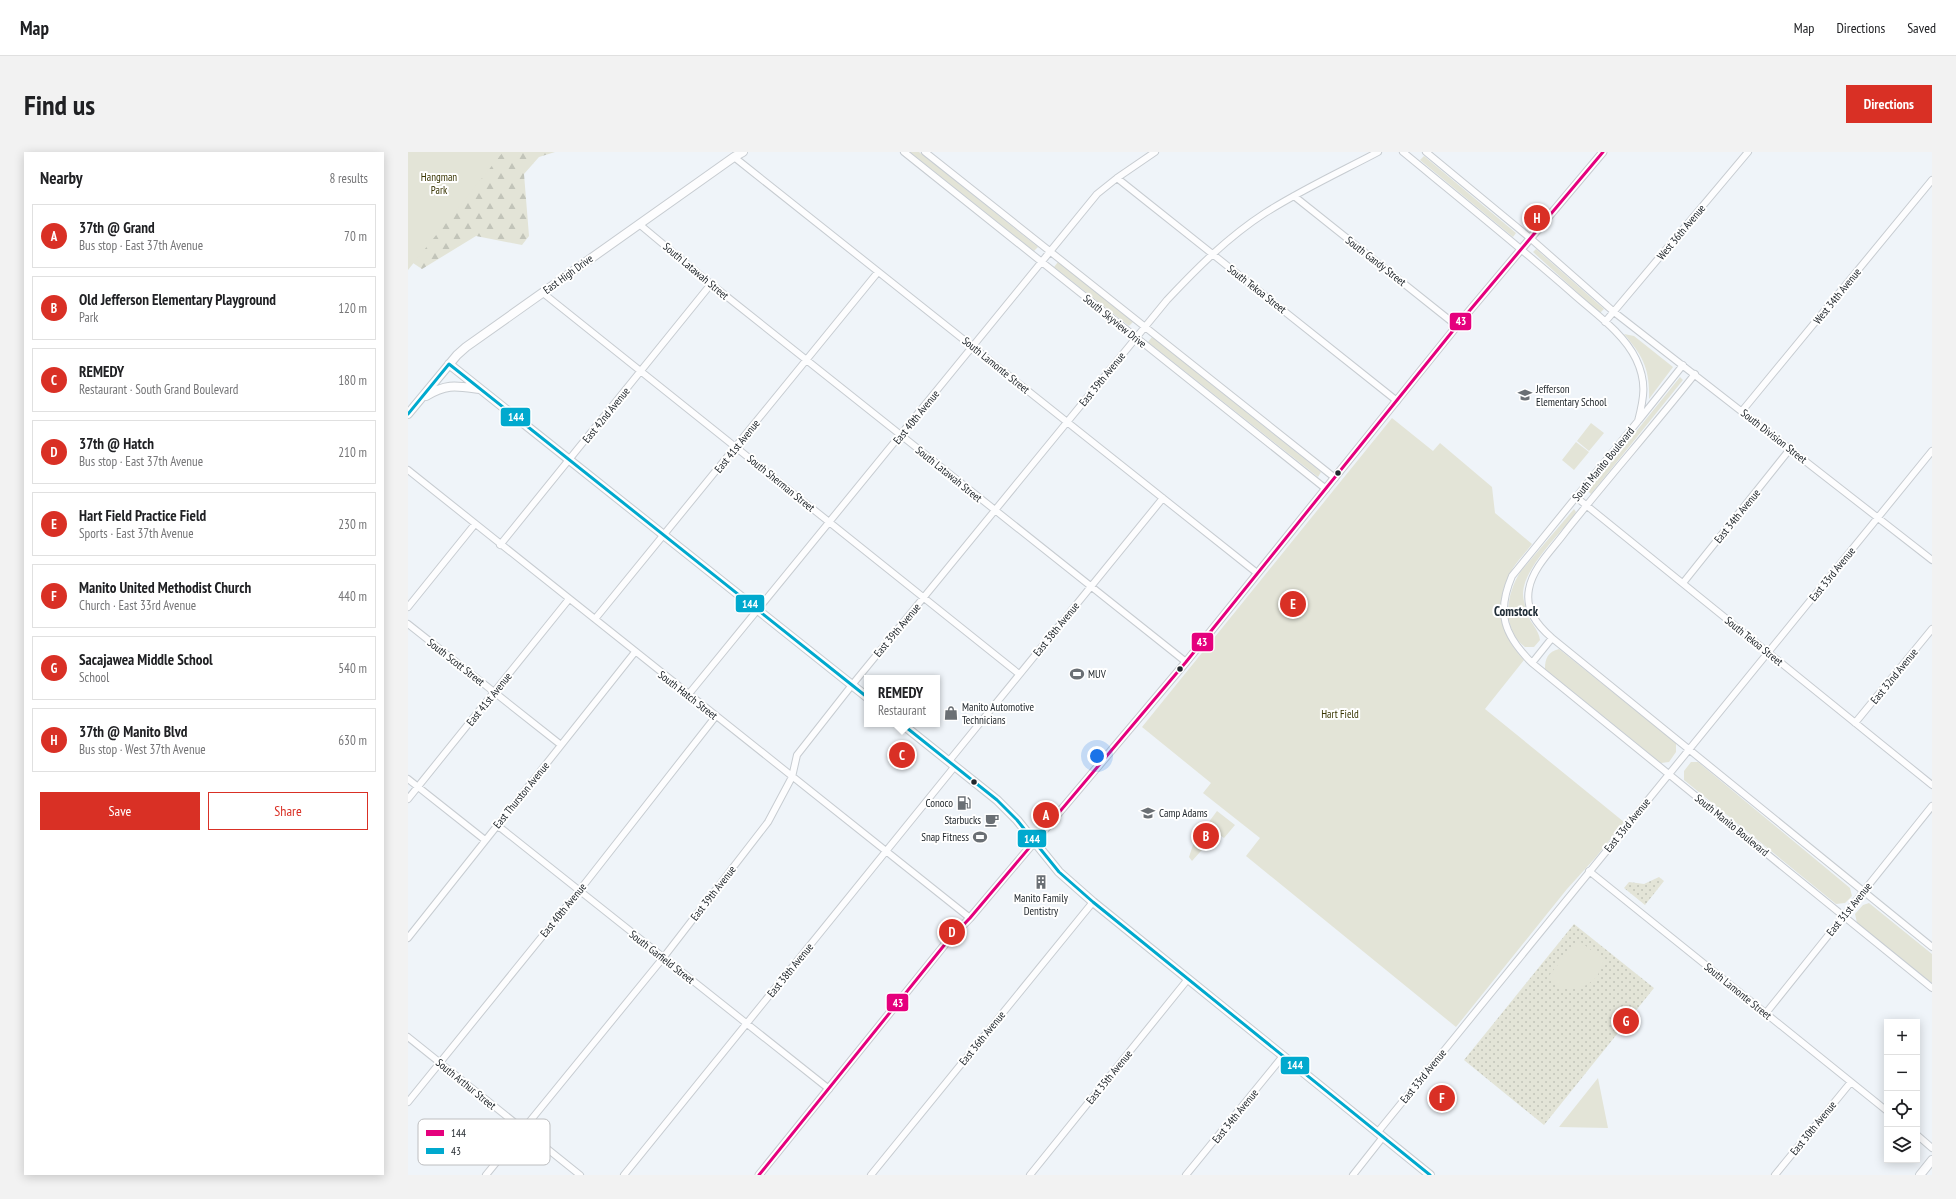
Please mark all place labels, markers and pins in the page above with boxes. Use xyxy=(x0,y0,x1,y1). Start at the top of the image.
pin: H xyxy=(1524,203,1550,233)
place label: Jefferson Elementary School xyxy=(1535,382,1607,409)
school or university icon: Jefferson Elementary School xyxy=(1517,387,1533,403)
unlabelled marker xyxy=(1333,468,1343,478)
pin: E xyxy=(1280,589,1306,619)
unlabelled marker xyxy=(1175,664,1185,674)
sports icon: MUV xyxy=(1069,666,1085,682)
place label: MUV xyxy=(1088,667,1107,681)
place label: Manito Automotive Technicians xyxy=(962,700,1035,727)
shop icon: Manito Automotive Technicians xyxy=(943,705,959,721)
pin: C xyxy=(889,740,915,770)
unlabelled marker xyxy=(969,777,979,787)
fuel station icon: Conoco xyxy=(956,795,972,811)
place label: Conoco xyxy=(925,796,953,810)
pin: A xyxy=(1033,800,1059,830)
school or university icon: Camp Adams xyxy=(1140,805,1156,821)
place label: Camp Adams xyxy=(1159,806,1208,820)
cafe icon: Starbucks xyxy=(984,812,1000,828)
place label: Starbucks xyxy=(944,813,981,827)
pin: B xyxy=(1193,821,1219,851)
sports icon: Snap Fitness xyxy=(972,829,988,845)
place label: Snap Fitness xyxy=(921,830,969,844)
building icon: Manito Family Dentistry xyxy=(1033,874,1049,890)
place label: Manito Family Dentistry xyxy=(1014,891,1069,918)
pin: D xyxy=(939,917,965,947)
pin: G xyxy=(1613,1006,1639,1036)
pin: F xyxy=(1429,1083,1455,1113)

